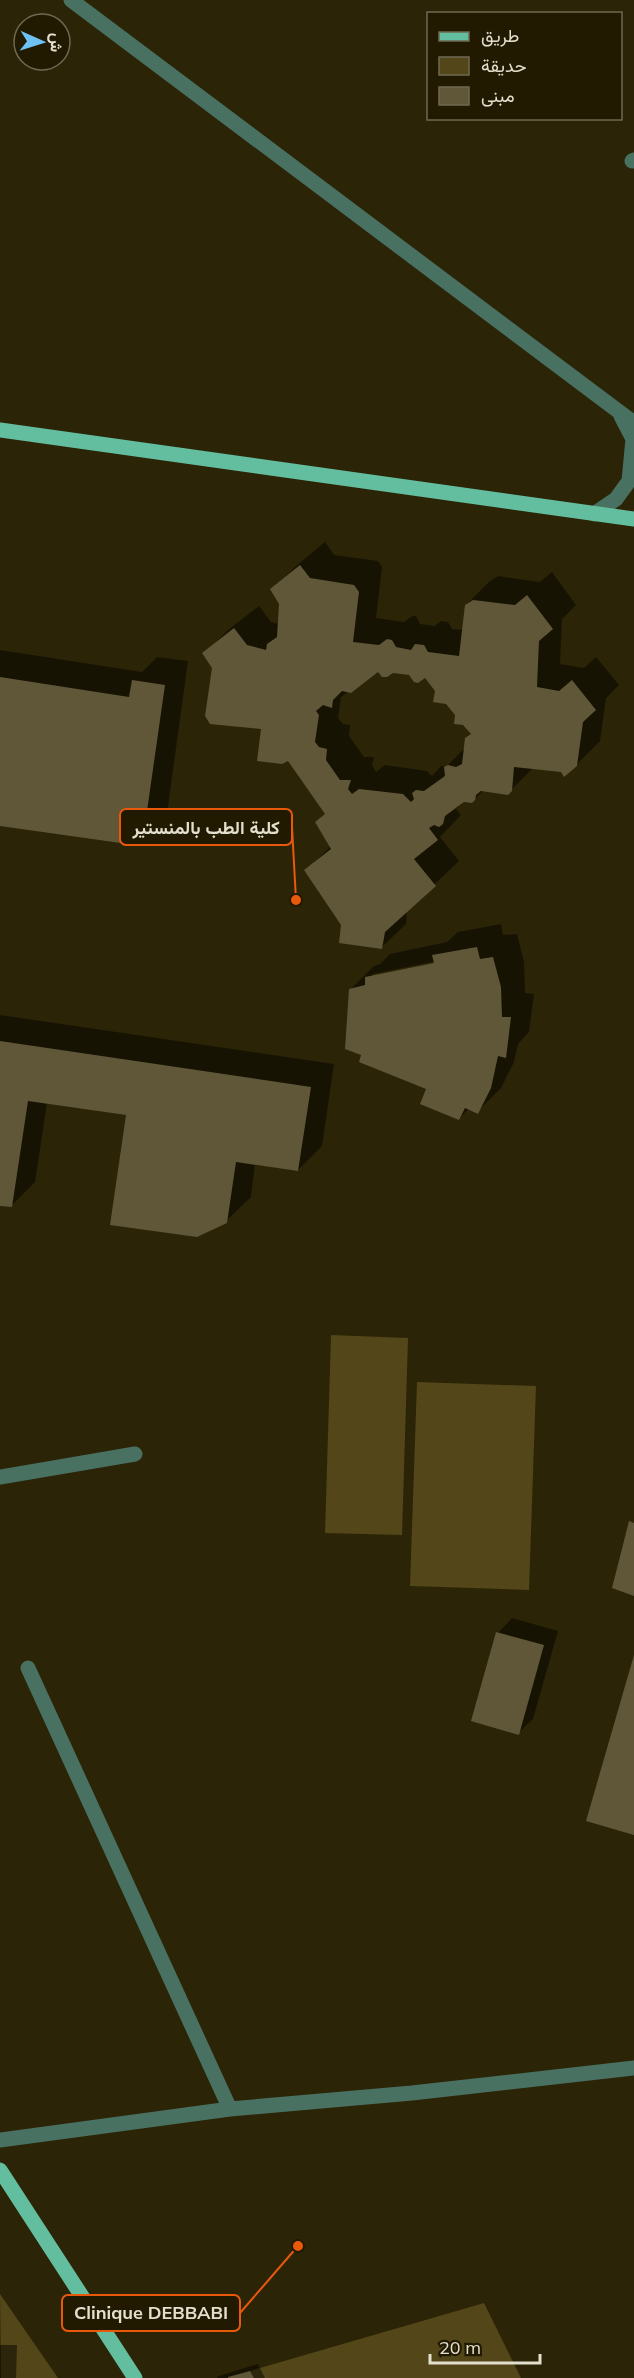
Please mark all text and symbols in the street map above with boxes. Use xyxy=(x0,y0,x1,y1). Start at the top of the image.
north arrow xyxy=(12,12,72,72)
legend xyxy=(427,12,622,120)
text: طريق xyxy=(481,24,519,47)
text: ش xyxy=(46,33,67,53)
text: حديقة xyxy=(481,54,527,77)
text: مبنى xyxy=(481,84,515,107)
callout: كلية الطب بالمنستير xyxy=(120,809,292,845)
text: كلية الطب بالمنستير xyxy=(131,816,280,839)
callout: Clinique DEBBABI xyxy=(62,2295,240,2331)
text: Clinique DEBBABI xyxy=(74,2301,228,2324)
scale bar xyxy=(430,2327,540,2365)
text: 20 m xyxy=(439,2336,481,2359)

